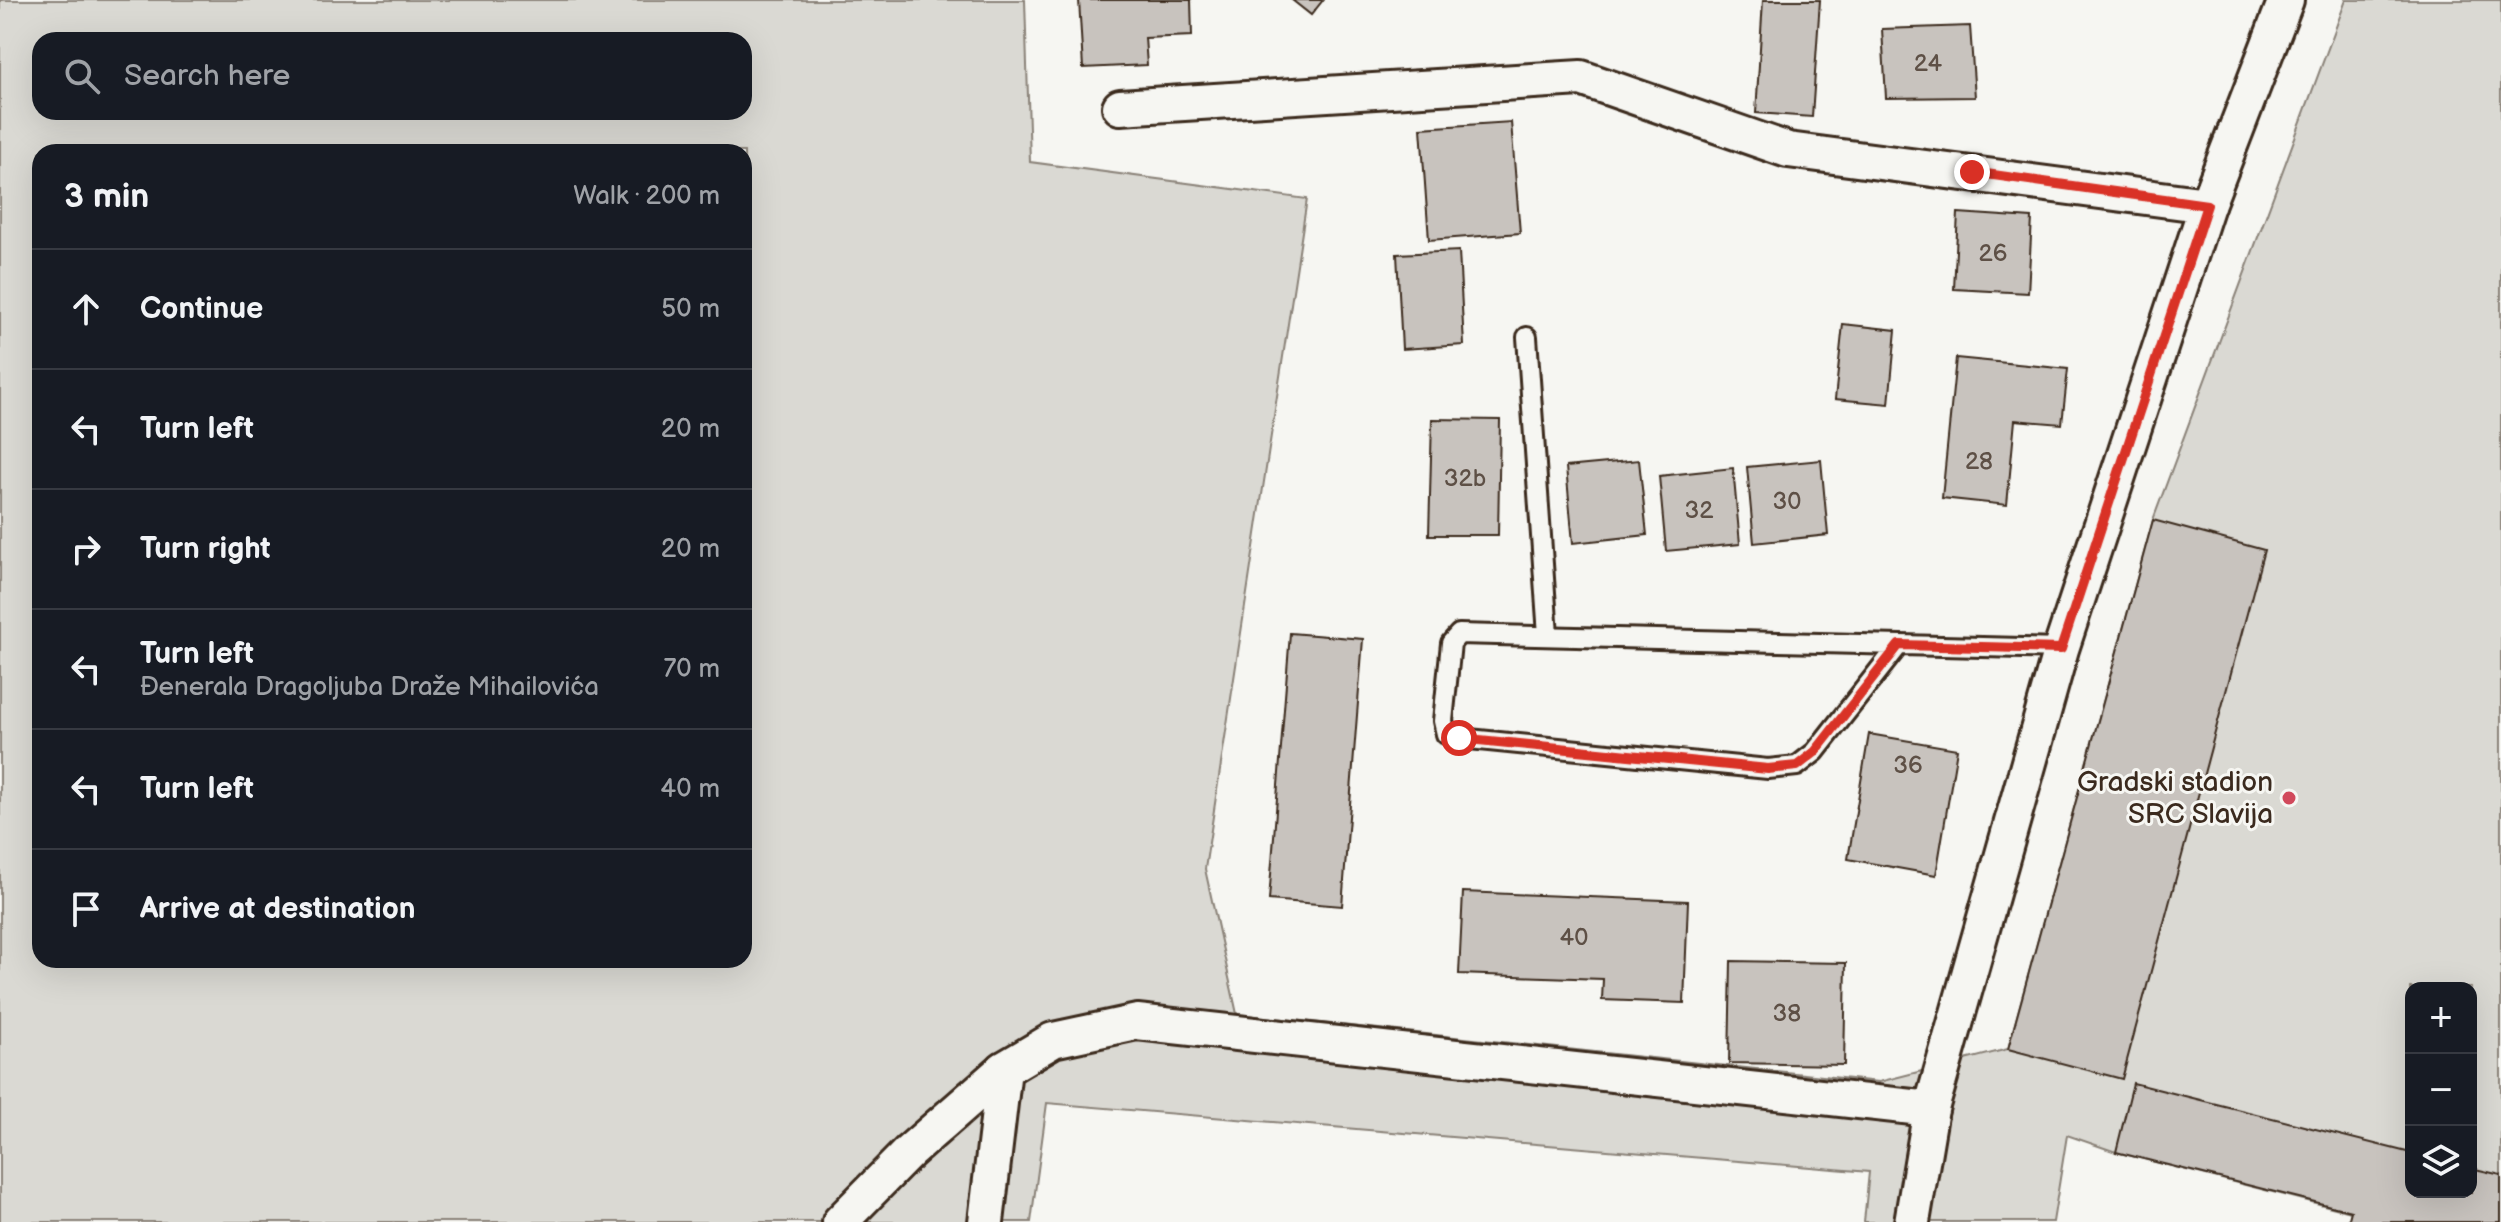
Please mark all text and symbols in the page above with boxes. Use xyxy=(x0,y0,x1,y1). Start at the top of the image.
search box xyxy=(32,32,752,120)
house number: 24 xyxy=(1914,49,1943,78)
icon: search xyxy=(60,54,104,98)
text: Search here xyxy=(124,58,290,94)
route end xyxy=(1954,154,1990,190)
text: 3 min xyxy=(64,176,149,217)
text: Walk · 200 m xyxy=(573,181,720,212)
house number: 26 xyxy=(1979,239,2007,268)
icon: ahead xyxy=(64,287,108,331)
text: Continue xyxy=(140,291,263,327)
text: 50 m xyxy=(661,294,720,325)
icon: left xyxy=(64,407,108,451)
text: Turn left xyxy=(140,411,254,447)
text: 20 m xyxy=(661,414,720,445)
house number: 28 xyxy=(1965,447,1993,476)
house number: 32b xyxy=(1444,464,1486,493)
house number: 30 xyxy=(1773,487,1801,516)
house number: 32 xyxy=(1685,496,1713,525)
icon: right xyxy=(64,527,108,571)
text: Turn right xyxy=(140,531,271,567)
text: 20 m xyxy=(661,534,720,565)
text: Turn left xyxy=(140,636,254,672)
icon: left xyxy=(64,647,108,691)
text: 70 m xyxy=(663,654,720,685)
text: Đenerala Dragoljuba Draže Mihailovića xyxy=(140,672,599,703)
route start xyxy=(1441,720,1477,756)
house number: 36 xyxy=(1893,751,1923,780)
place label: Gradski stadion SRC Slavija xyxy=(2077,766,2273,831)
icon: left xyxy=(64,767,108,811)
text: Turn left xyxy=(140,771,254,807)
text: 40 m xyxy=(660,774,720,805)
marker: Gradski stadion SRC Slavija xyxy=(2280,789,2298,807)
icon: arrive xyxy=(64,887,108,931)
text: Arrive at destination xyxy=(140,891,416,927)
house number: 40 xyxy=(1560,923,1588,952)
map controls xyxy=(2405,982,2477,1198)
button: + xyxy=(2405,982,2477,1054)
house number: 38 xyxy=(1773,999,1801,1028)
button: − xyxy=(2405,1054,2477,1126)
button: layers xyxy=(2405,1126,2477,1198)

